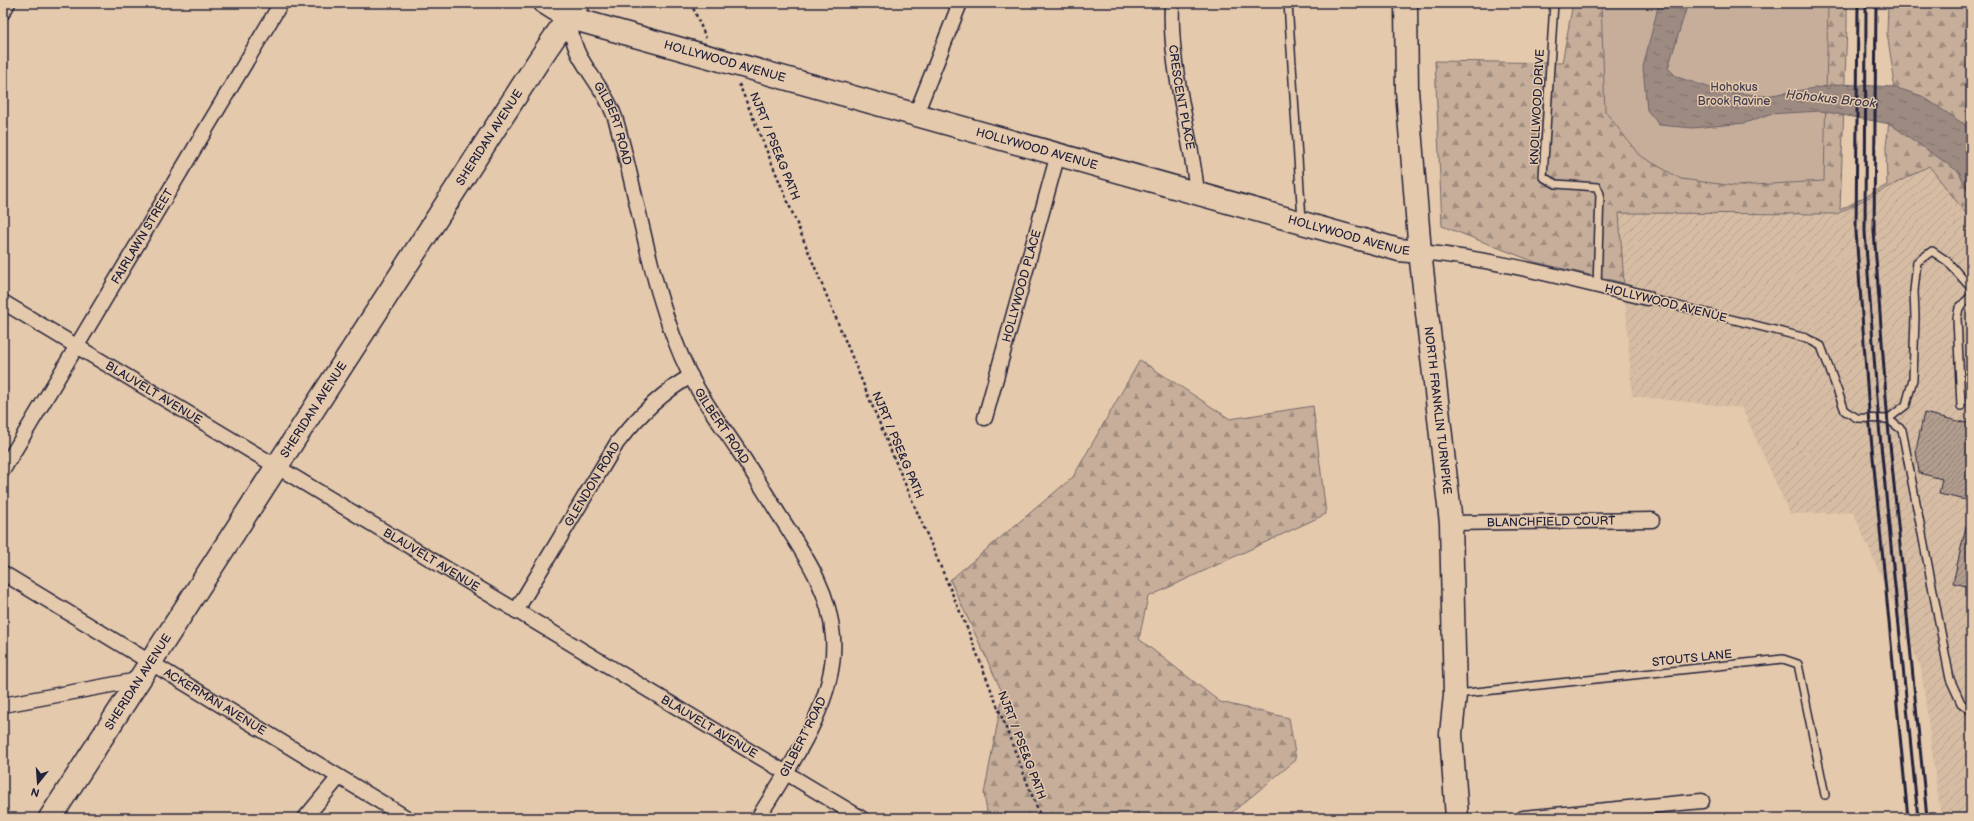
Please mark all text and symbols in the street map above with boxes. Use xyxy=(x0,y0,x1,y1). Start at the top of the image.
street label: HOLLYWOOD AVENUE xyxy=(662,38,787,86)
street label: CRESCENT PLACE xyxy=(1165,44,1198,151)
street label: KNOLLWOOD DRIVE xyxy=(1527,49,1548,165)
street label: GILBERT ROAD xyxy=(590,79,634,167)
park label: Hohokus Brook Ravine xyxy=(1698,80,1770,109)
water label: Hohokus Brook xyxy=(1785,86,1877,112)
street label: SHERIDAN AVENUE xyxy=(453,87,526,189)
street label: NJRT / PSE&G PATH xyxy=(746,90,803,202)
street label: HOLLYWOOD AVENUE xyxy=(974,125,1099,173)
street label: FAIRLAWN STREET xyxy=(108,185,177,287)
street label: HOLLYWOOD AVENUE xyxy=(1286,212,1410,259)
street label: HOLLYWOOD PLACE xyxy=(999,228,1045,344)
street label: HOLLYWOOD AVENUE xyxy=(1603,281,1729,326)
street label: NORTH FRANKLIN TURNPIKE xyxy=(1421,326,1455,495)
street label: BLAUVELT AVENUE xyxy=(103,358,205,428)
street label: SHERIDAN AVENUE xyxy=(277,359,350,461)
street label: GILBERT ROAD xyxy=(691,385,752,467)
street label: NJRT / PSE&G PATH xyxy=(868,389,927,501)
street label: GLENDON ROAD xyxy=(561,439,624,530)
street label: BLANCHFIELD COURT xyxy=(1486,514,1616,530)
street label: BLAUVELT AVENUE xyxy=(380,525,482,595)
street label: SHERIDAN AVENUE xyxy=(102,631,175,733)
street label: STOUTS LANE xyxy=(1651,647,1733,670)
street label: ACKERMAN AVENUE xyxy=(161,665,269,739)
street label: NJRT / PSE&G PATH xyxy=(994,689,1049,801)
street label: BLAUVELT AVENUE xyxy=(658,692,760,762)
street label: GILBERT ROAD xyxy=(777,694,830,780)
north arrow xyxy=(18,763,58,803)
text: N xyxy=(29,785,41,800)

